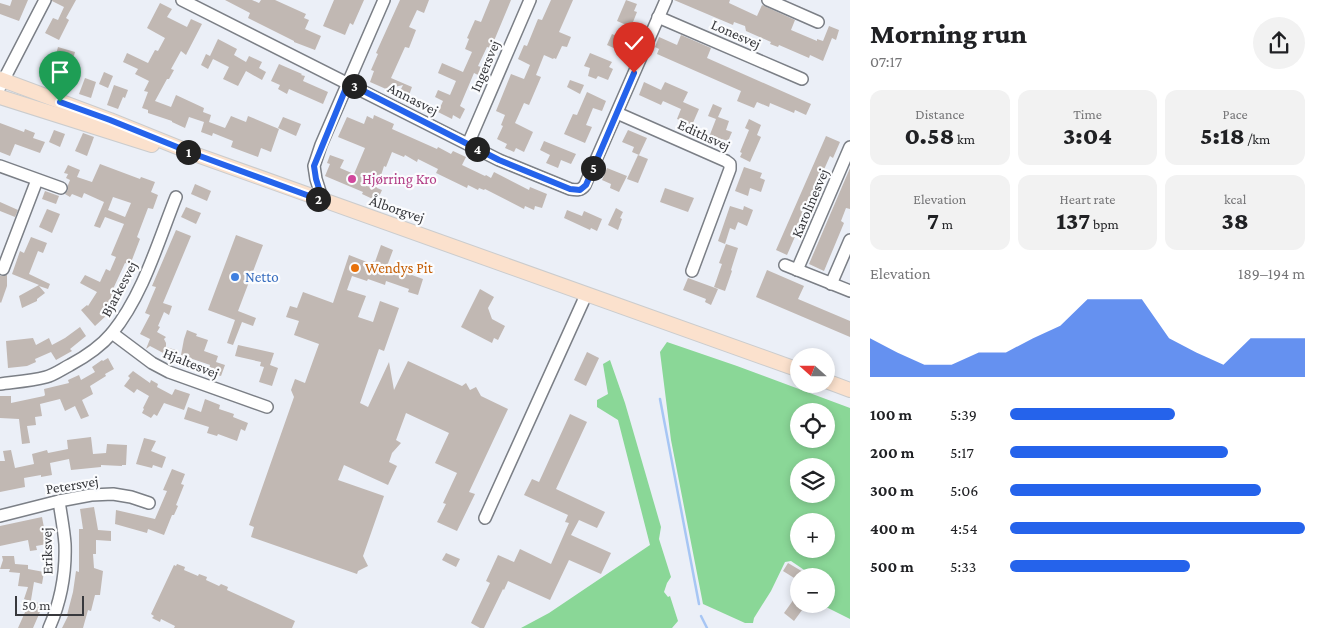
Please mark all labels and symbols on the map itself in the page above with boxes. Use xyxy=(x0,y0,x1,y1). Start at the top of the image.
street label: Lonesvej xyxy=(708,16,763,53)
pin xyxy=(613,22,655,73)
street label: Ingersvej xyxy=(467,38,504,95)
pin xyxy=(39,51,81,102)
pin: 3 xyxy=(342,74,366,98)
street label: Annasvej xyxy=(385,80,441,119)
street label: Edithsvej xyxy=(675,116,733,155)
pin: 4 xyxy=(464,136,490,162)
pin: 1 xyxy=(176,140,200,164)
pin: 5 xyxy=(580,156,606,180)
street label: Karolinesvej xyxy=(788,166,833,240)
place label: Hjørring Kro xyxy=(362,171,437,188)
marker: Hjørring Kro xyxy=(346,173,358,185)
pin: 2 xyxy=(306,186,330,212)
street label: Ålborgvej xyxy=(367,191,427,227)
street label: Bjarkesvej xyxy=(98,258,141,320)
place label: Wendys Pit xyxy=(365,260,434,277)
marker: Wendys Pit xyxy=(349,262,361,274)
place label: Netto xyxy=(245,269,279,285)
marker: Netto xyxy=(229,271,241,283)
street label: Hjaltesvej xyxy=(160,345,221,382)
north arrow xyxy=(790,348,835,392)
street label: Petersvej xyxy=(44,473,100,498)
street label: Eriksvej xyxy=(39,527,56,575)
scale bar xyxy=(15,593,84,616)

